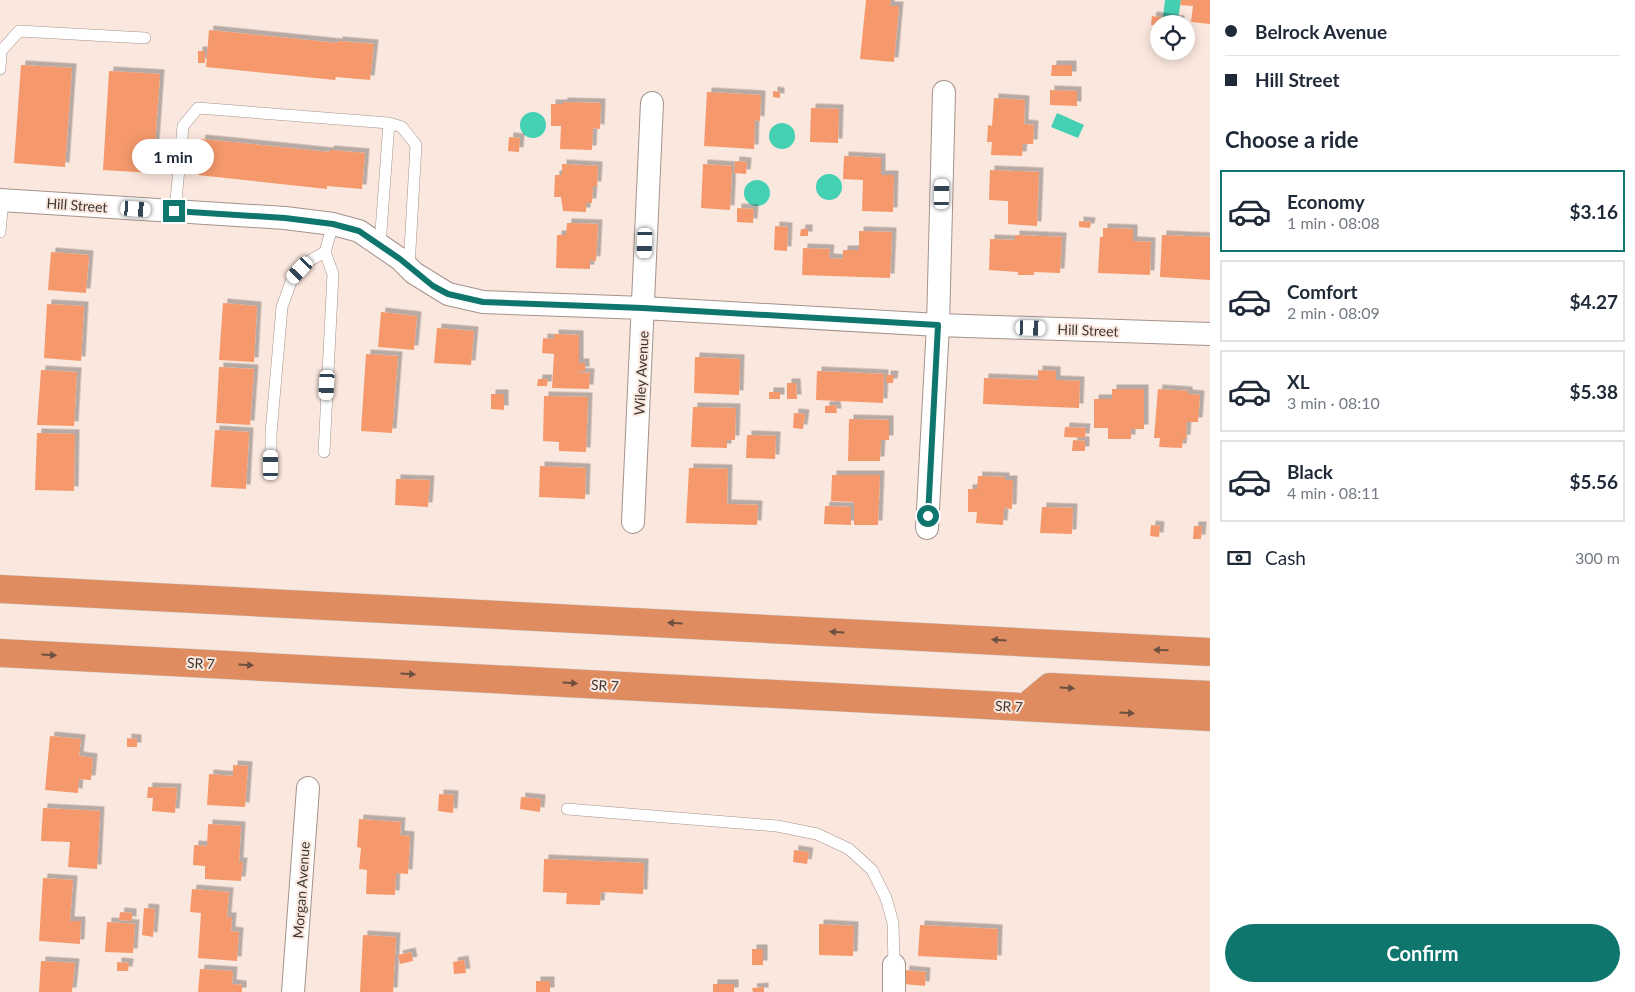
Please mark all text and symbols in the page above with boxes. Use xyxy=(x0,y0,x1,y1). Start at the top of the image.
map controls xyxy=(1150,15,1195,60)
button: locate xyxy=(1150,15,1195,60)
text: Belrock Avenue xyxy=(1255,20,1387,43)
text: Hill Street xyxy=(1255,68,1340,91)
text: Choose a ride xyxy=(1225,126,1359,153)
callout: 1 min xyxy=(133,138,215,174)
text: 1 min xyxy=(153,147,193,166)
car xyxy=(934,179,949,209)
icon: car xyxy=(1227,189,1272,234)
text: Economy xyxy=(1287,190,1365,213)
street label: Hill Street xyxy=(46,194,108,216)
car xyxy=(120,200,151,218)
route end xyxy=(163,200,185,222)
text: $3.16 xyxy=(1569,200,1618,223)
text: 1 min · 08:08 xyxy=(1287,213,1380,232)
car xyxy=(636,228,653,258)
car xyxy=(284,254,315,286)
icon: car xyxy=(1227,279,1272,324)
text: Comfort xyxy=(1287,280,1358,303)
text: $4.27 xyxy=(1569,290,1618,313)
text: 2 min · 08:09 xyxy=(1287,303,1380,322)
car xyxy=(1015,320,1046,336)
street label: Hill Street xyxy=(1057,320,1119,340)
street label: Wiley Avenue xyxy=(630,330,652,416)
icon: car xyxy=(1227,369,1272,414)
car xyxy=(318,370,335,400)
text: XL xyxy=(1287,370,1310,393)
text: $5.38 xyxy=(1569,380,1618,403)
text: 3 min · 08:10 xyxy=(1287,393,1380,412)
car xyxy=(263,450,278,480)
icon: car xyxy=(1227,459,1272,504)
text: Black xyxy=(1287,460,1333,483)
text: $5.56 xyxy=(1569,470,1618,493)
text: 4 min · 08:11 xyxy=(1287,483,1380,502)
route start xyxy=(917,505,939,527)
icon: cash xyxy=(1225,544,1253,572)
text: Cash xyxy=(1265,546,1306,569)
text: 300 m xyxy=(1575,548,1620,567)
one-way arrow xyxy=(666,619,682,627)
one-way arrow xyxy=(829,627,845,635)
one-way arrow xyxy=(991,636,1007,644)
one-way arrow xyxy=(1153,645,1169,653)
one-way arrow xyxy=(41,652,57,660)
street label: SR 7 xyxy=(187,654,215,672)
one-way arrow xyxy=(238,662,254,670)
one-way arrow xyxy=(400,670,416,678)
street label: SR 7 xyxy=(591,676,619,694)
one-way arrow xyxy=(563,679,579,687)
one-way arrow xyxy=(1060,684,1076,692)
street label: SR 7 xyxy=(995,697,1023,715)
one-way arrow xyxy=(1120,709,1136,717)
street label: Morgan Avenue xyxy=(289,841,313,939)
button: Confirm xyxy=(1225,924,1620,982)

